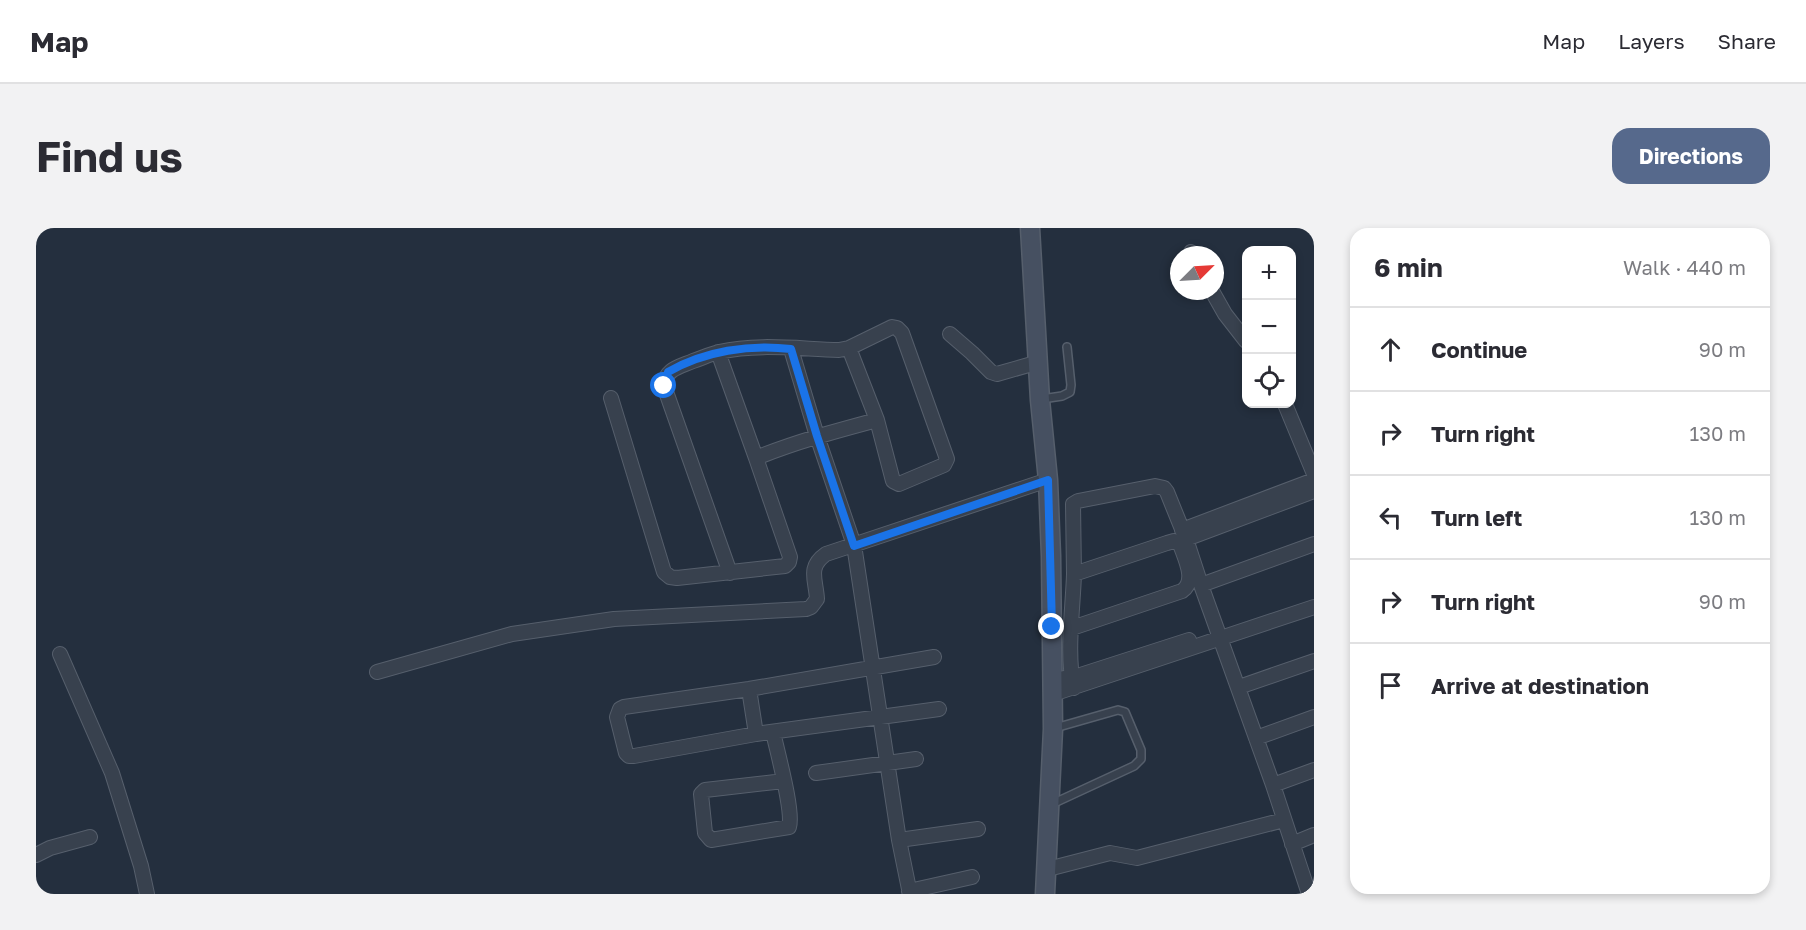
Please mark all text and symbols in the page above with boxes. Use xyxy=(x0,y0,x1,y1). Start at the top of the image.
text: Map xyxy=(30,25,88,58)
text: Map xyxy=(1542,28,1585,54)
text: Layers xyxy=(1618,28,1685,54)
text: Share xyxy=(1718,28,1776,54)
button: Directions xyxy=(1612,128,1770,184)
text: Find us xyxy=(36,131,183,181)
north arrow xyxy=(1170,246,1224,300)
map controls xyxy=(1242,246,1296,408)
button: + xyxy=(1242,246,1296,300)
text: 6 min xyxy=(1374,252,1443,283)
text: Walk · 440 m xyxy=(1623,255,1746,279)
button: − xyxy=(1242,300,1296,354)
icon: ahead xyxy=(1374,333,1407,366)
text: Continue xyxy=(1431,336,1527,363)
text: 90 m xyxy=(1699,337,1746,361)
button: locate xyxy=(1242,354,1296,408)
route start xyxy=(650,372,676,398)
icon: right xyxy=(1374,417,1407,450)
text: Turn right xyxy=(1431,420,1535,447)
text: 130 m xyxy=(1690,421,1746,445)
icon: left xyxy=(1374,501,1407,534)
text: Turn left xyxy=(1431,504,1522,531)
text: 130 m xyxy=(1690,505,1746,529)
icon: right xyxy=(1374,585,1407,618)
text: Turn right xyxy=(1431,588,1535,615)
text: 90 m xyxy=(1699,589,1746,613)
route end xyxy=(1038,613,1064,639)
icon: arrive xyxy=(1374,669,1407,702)
text: Arrive at destination xyxy=(1431,672,1649,699)

